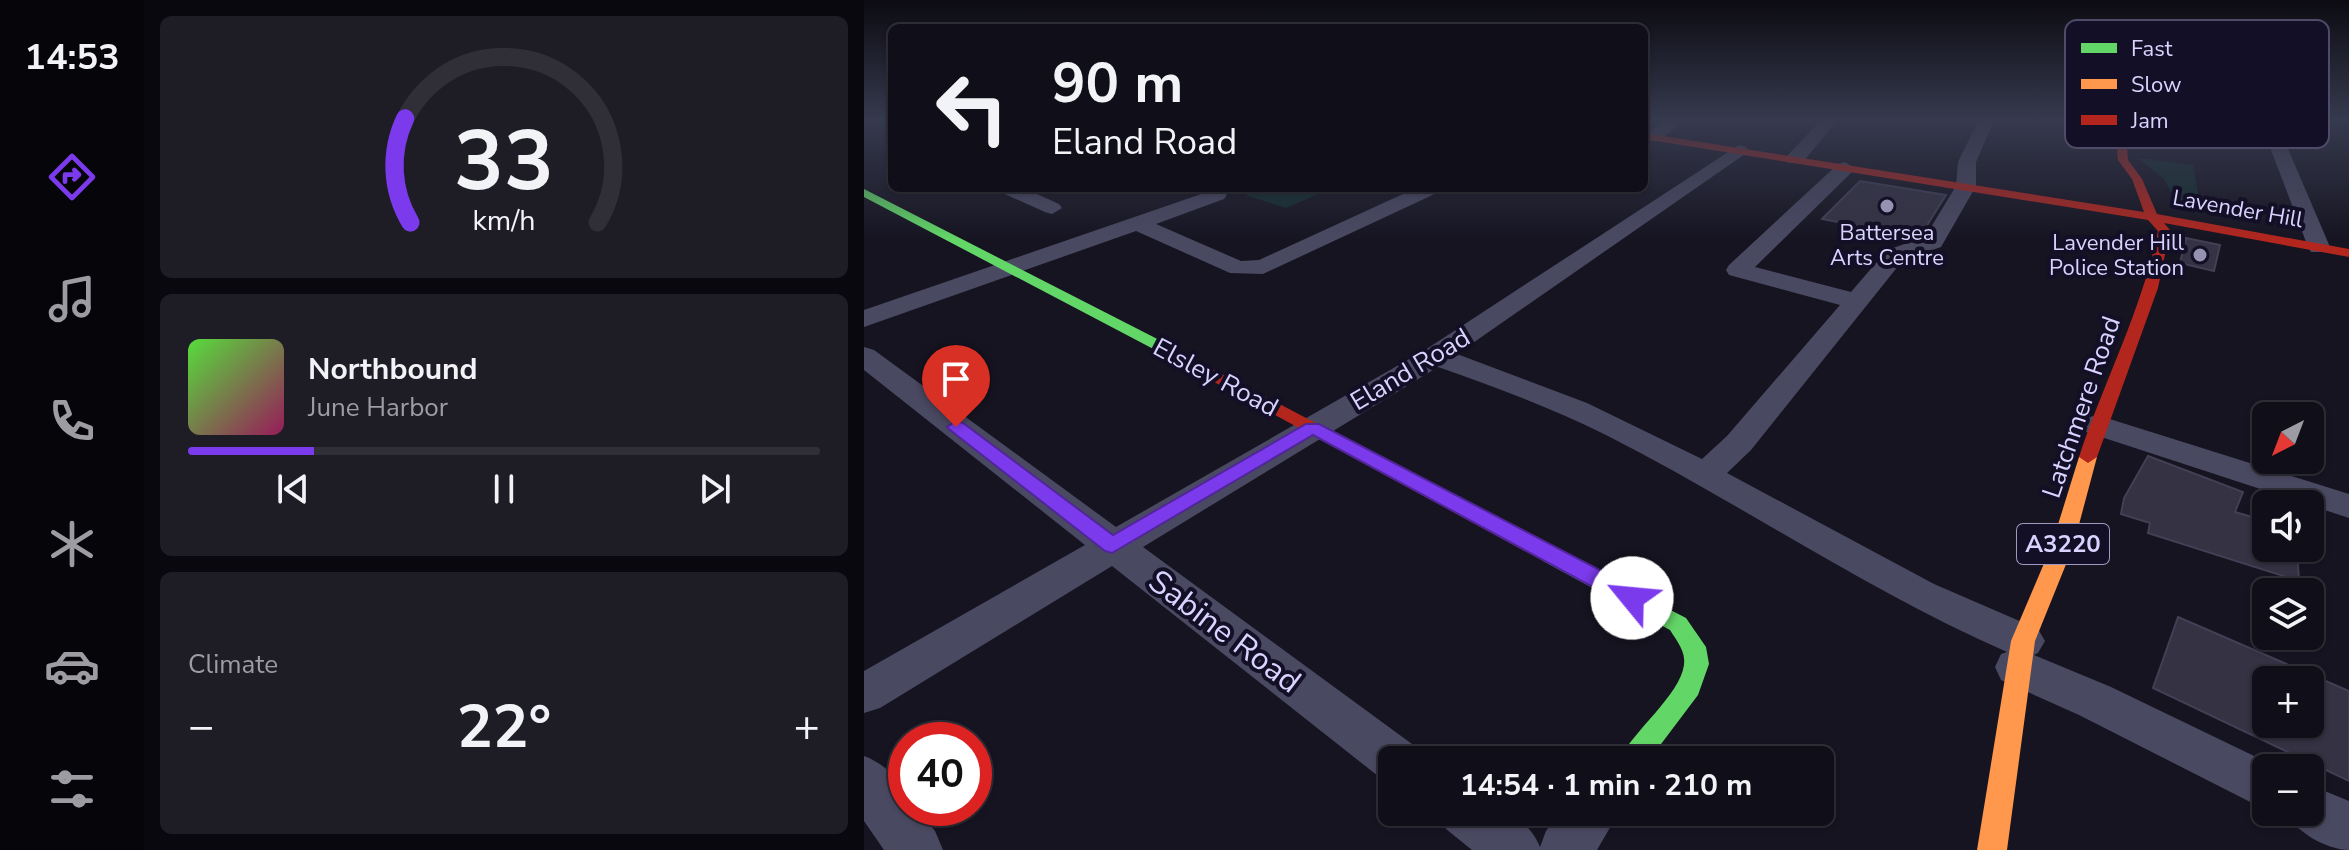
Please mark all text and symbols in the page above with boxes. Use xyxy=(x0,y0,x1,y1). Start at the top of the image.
legend xyxy=(2065,20,2329,148)
text: 14:53 xyxy=(24,33,120,82)
text: Fast xyxy=(2131,34,2173,64)
text: 90 m xyxy=(1052,45,1183,122)
icon: left xyxy=(920,56,1024,160)
text: Slow xyxy=(2131,70,2182,100)
text: 33 xyxy=(454,105,554,218)
text: Jam xyxy=(2130,106,2169,136)
text: Eland Road xyxy=(1052,118,1237,167)
icon: directions xyxy=(44,149,100,205)
street label: Lavender Hill xyxy=(2170,183,2306,235)
marker: Battersea Arts Centre xyxy=(1878,197,1896,215)
text: km/h xyxy=(473,201,535,240)
place label: Battersea Arts Centre xyxy=(1830,218,1944,273)
place label: Lavender Hill Police Station xyxy=(2049,228,2184,283)
marker: Lavender Hill Police Station xyxy=(2191,246,2209,264)
icon: music xyxy=(44,271,100,327)
street label: Latchmere Road xyxy=(2034,312,2129,503)
street label: Eland Road xyxy=(1344,320,1477,419)
street label: Elsley Road xyxy=(1147,330,1284,425)
pin xyxy=(922,345,990,427)
text: Northbound xyxy=(308,349,478,390)
icon: arrive xyxy=(934,357,978,401)
text: June Harbor xyxy=(308,390,448,425)
icon: phone xyxy=(44,393,100,449)
north arrow xyxy=(2252,402,2324,474)
map controls xyxy=(2252,402,2324,826)
icon: previous xyxy=(271,467,315,511)
icon: pause xyxy=(482,467,526,511)
icon: next xyxy=(693,467,737,511)
button: sound xyxy=(2252,490,2324,562)
icon: climate xyxy=(44,516,100,572)
road number: A3220 xyxy=(2017,524,2109,564)
position arrow xyxy=(1590,556,1674,640)
street label: Sabine Road xyxy=(1140,560,1310,703)
button: layers xyxy=(2252,578,2324,650)
icon: car xyxy=(44,638,100,694)
text: Climate xyxy=(188,647,278,682)
button: + xyxy=(2252,666,2324,738)
text: 22° xyxy=(457,686,551,768)
text: − xyxy=(188,697,214,757)
text: + xyxy=(794,697,820,757)
speed limit sign: 40 xyxy=(888,722,992,826)
button: − xyxy=(2252,754,2324,826)
icon: filters xyxy=(44,761,100,817)
text: 14:54 · 1 min · 210 m xyxy=(1460,765,1752,806)

